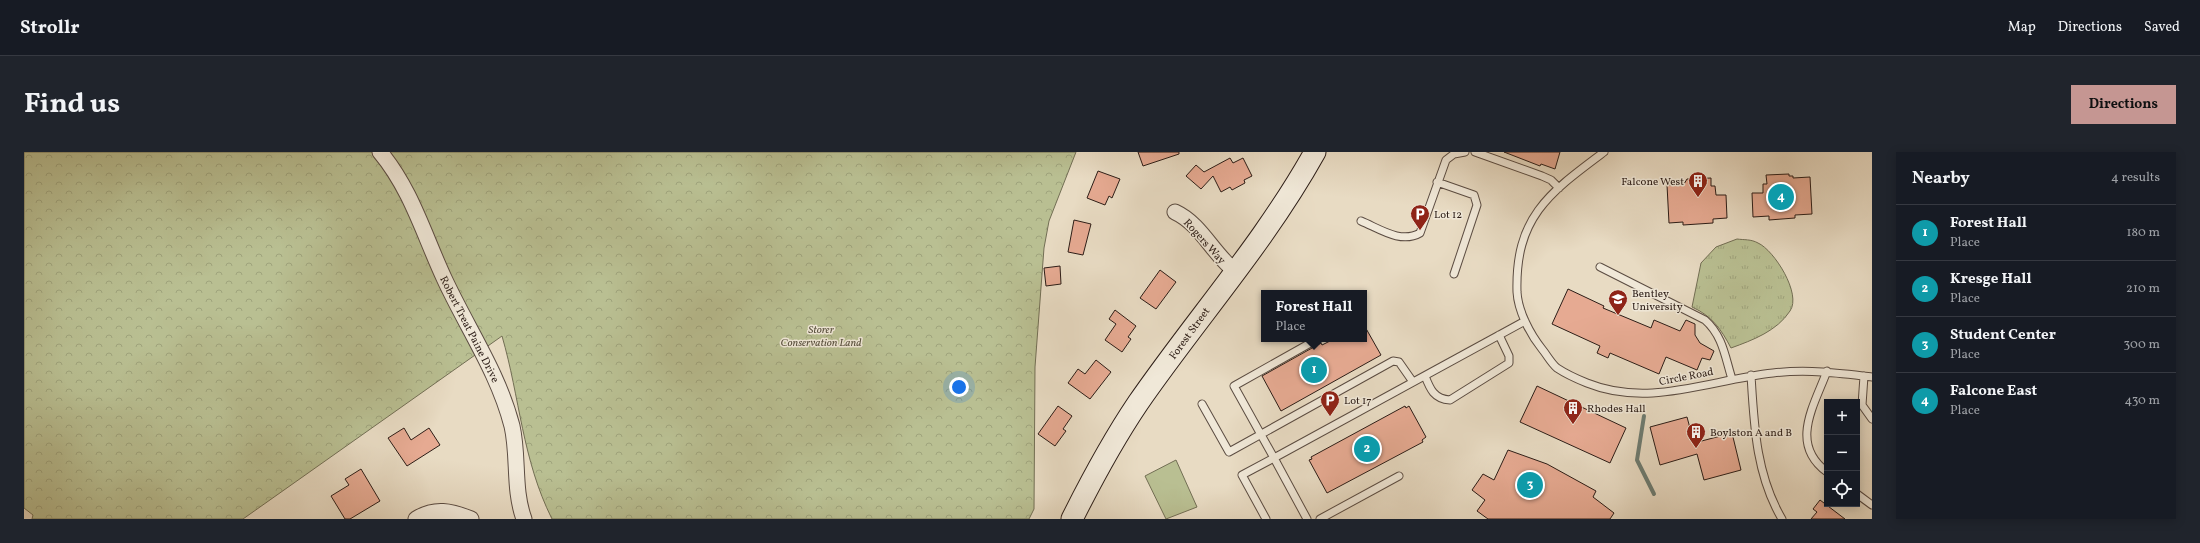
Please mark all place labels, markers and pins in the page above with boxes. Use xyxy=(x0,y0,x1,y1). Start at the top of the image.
building icon: Falcone West xyxy=(1687,170,1709,198)
place label: Falcone West xyxy=(1621,175,1684,190)
pin: 4 xyxy=(1768,182,1794,212)
parking icon: Lot 12 xyxy=(1409,203,1431,231)
place label: Lot 12 xyxy=(1434,208,1462,223)
place label: Bentley University xyxy=(1632,287,1683,315)
school or university icon: Bentley University xyxy=(1607,288,1629,316)
pin: 1 xyxy=(1301,355,1327,385)
parking icon: Lot 17 xyxy=(1319,389,1341,417)
place label: Lot 17 xyxy=(1344,394,1372,409)
building icon: Rhodes Hall xyxy=(1562,397,1584,425)
place label: Rhodes Hall xyxy=(1587,402,1646,417)
building icon: Boylston A and B xyxy=(1685,421,1707,449)
place label: Boylston A and B xyxy=(1710,426,1792,441)
pin: 2 xyxy=(1354,434,1380,464)
pin: 3 xyxy=(1517,470,1543,500)

